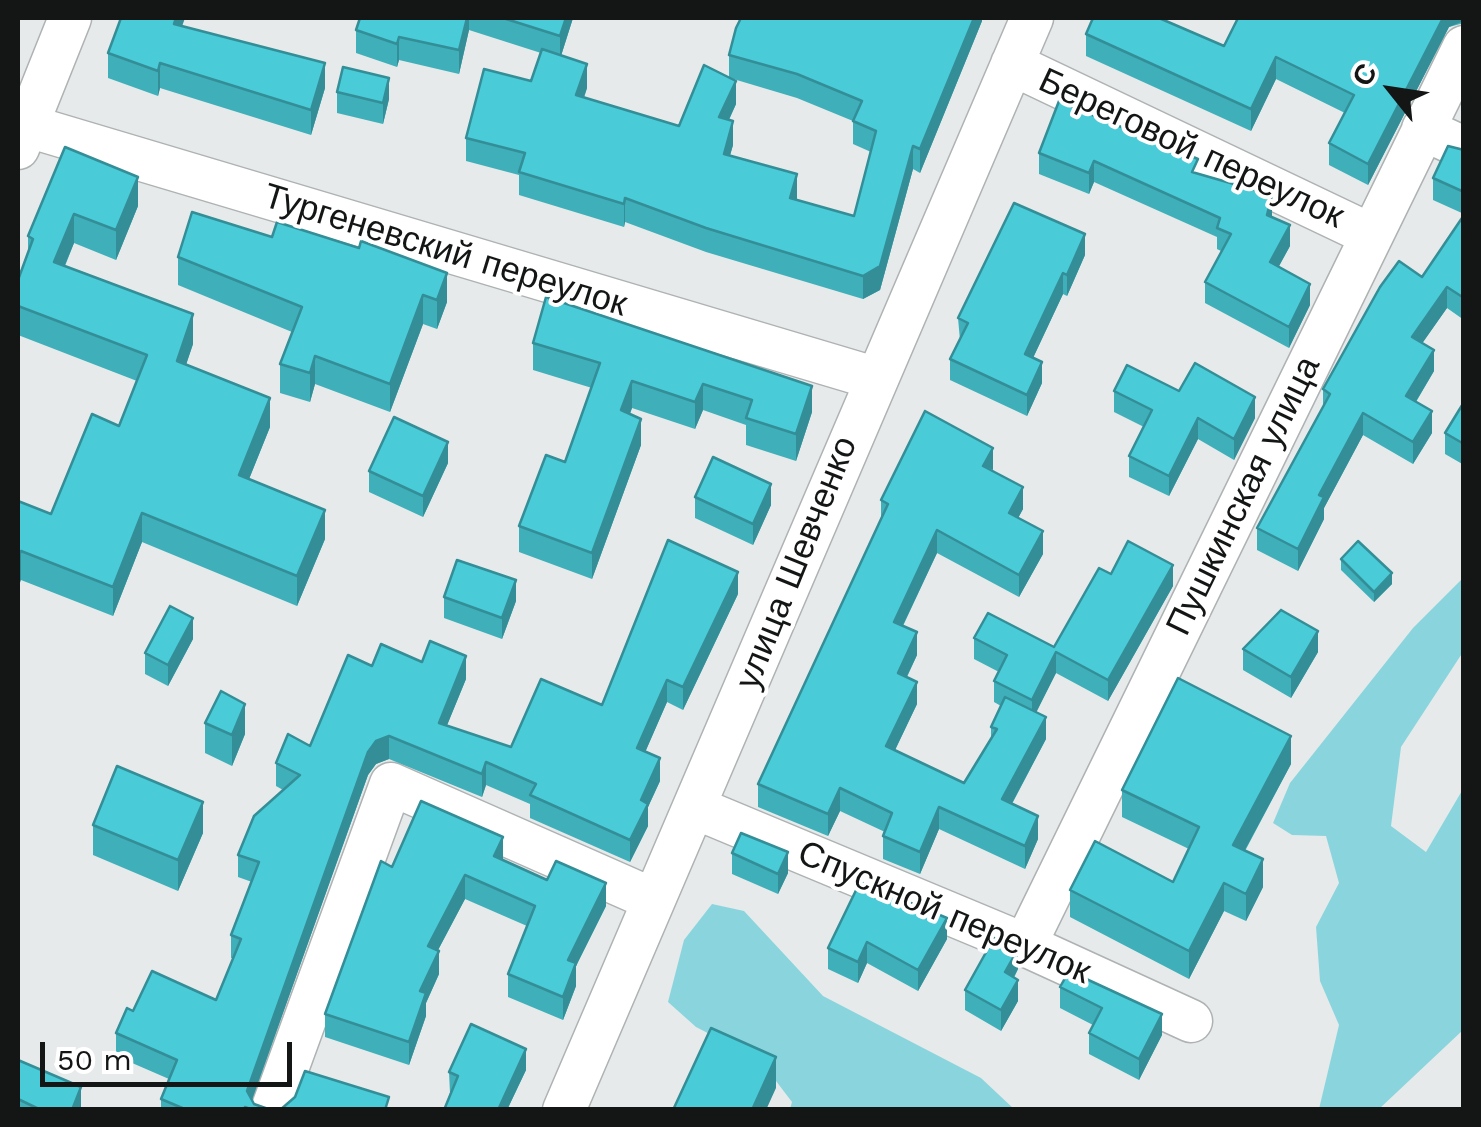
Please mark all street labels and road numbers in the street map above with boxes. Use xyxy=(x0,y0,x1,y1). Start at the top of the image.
street label: Береговой переулок xyxy=(1032,60,1350,238)
street label: Тургеневский переулок xyxy=(258,176,632,326)
street label: Пушкинская улица xyxy=(1158,350,1330,642)
street label: улица Шевченко xyxy=(727,430,867,696)
street label: Спускной переулок xyxy=(791,832,1097,994)

